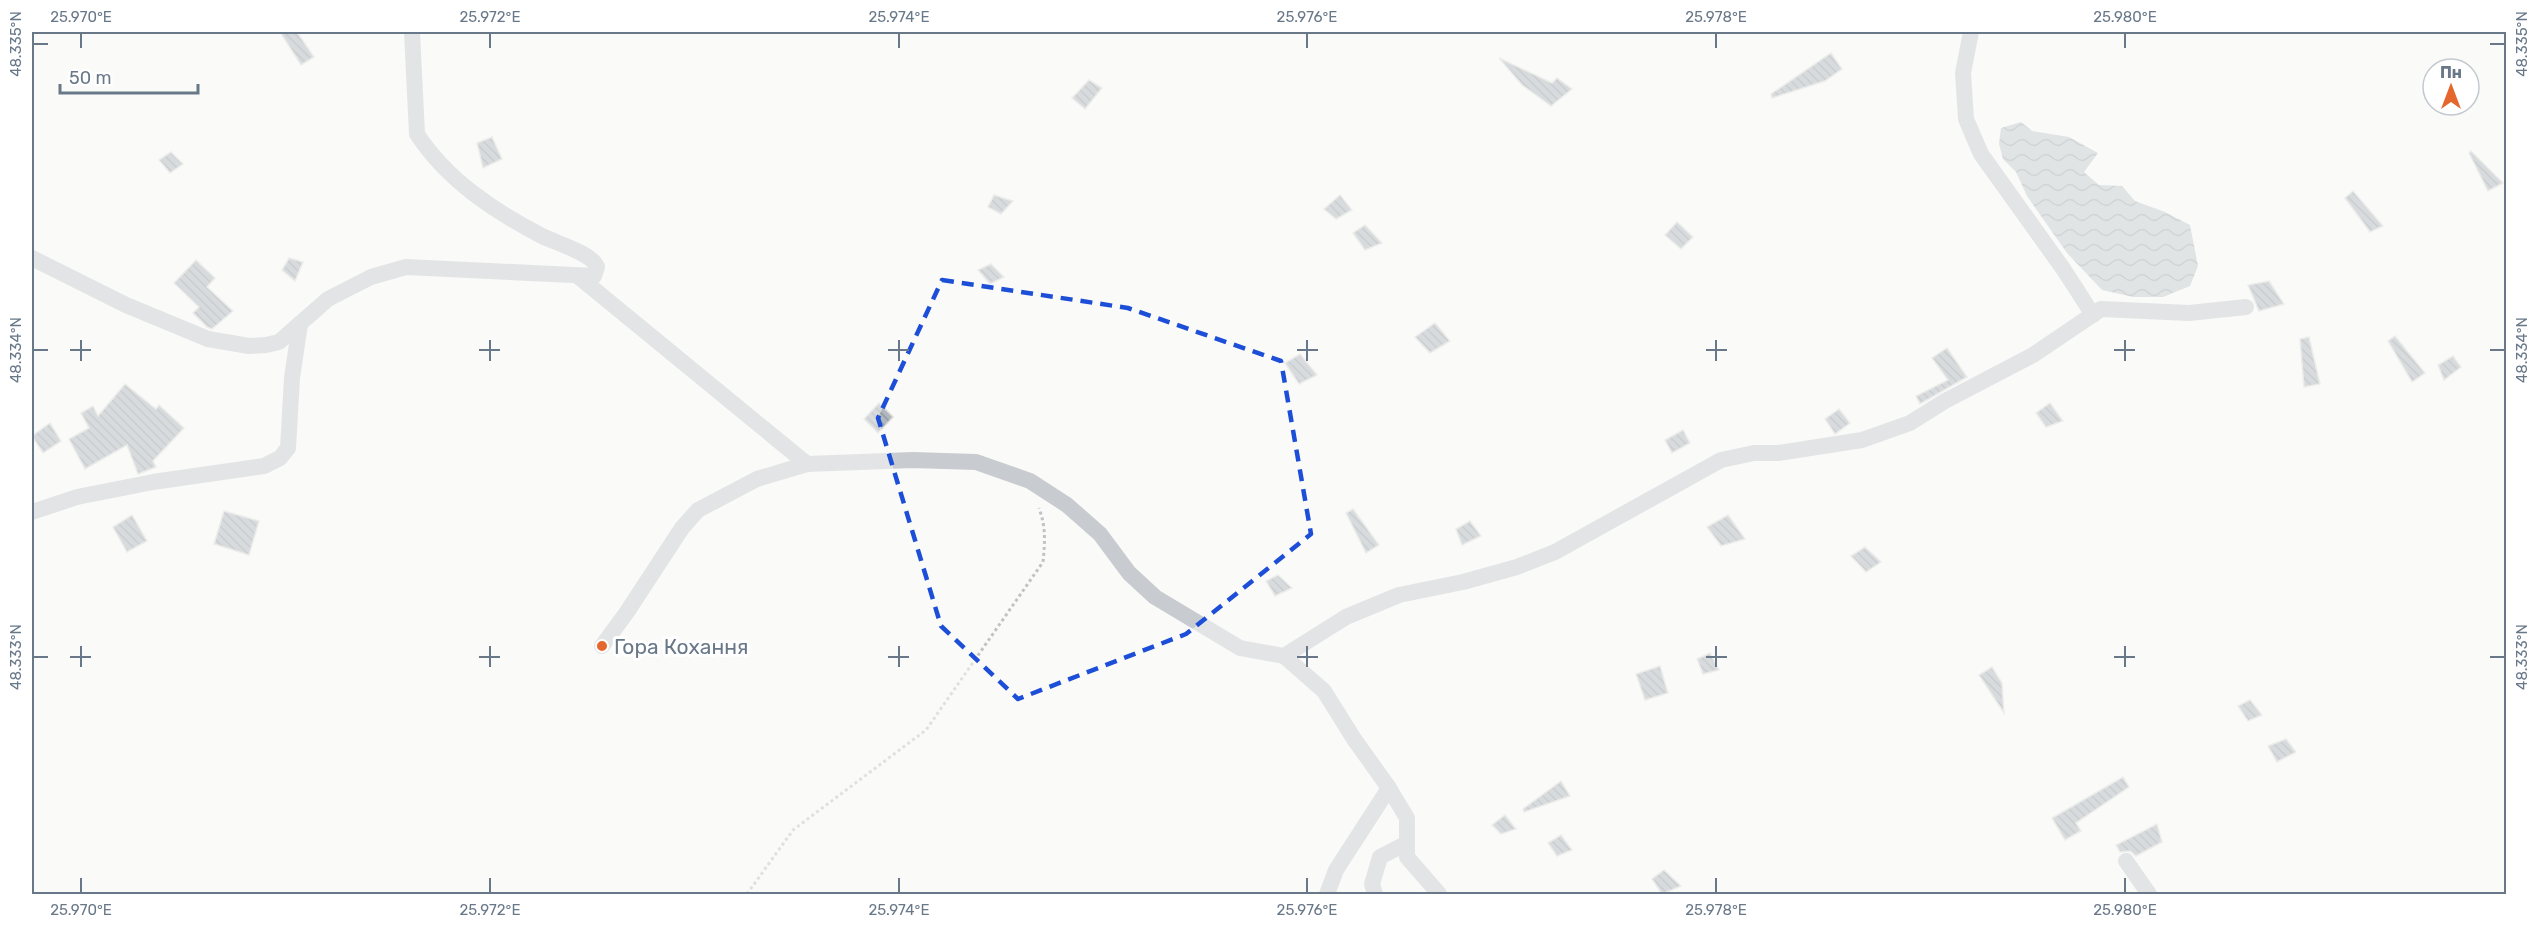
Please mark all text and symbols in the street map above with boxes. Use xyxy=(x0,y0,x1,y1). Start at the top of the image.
text: 25.970°E xyxy=(50,8,112,26)
text: 25.972°E xyxy=(460,8,521,26)
text: 25.974°E xyxy=(869,8,930,26)
text: 25.976°E xyxy=(1277,8,1337,26)
text: 25.978°E xyxy=(1685,8,1747,26)
text: 25.980°E xyxy=(2093,8,2157,26)
text: 48.335°N xyxy=(7,11,25,77)
text: 48.335°N xyxy=(2513,11,2531,77)
scale bar xyxy=(60,57,198,95)
north arrow xyxy=(2421,57,2481,117)
text: Пн xyxy=(2440,63,2462,82)
text: 50 m xyxy=(69,67,112,89)
text: 48.334°N xyxy=(7,317,25,383)
text: 48.334°N xyxy=(2513,317,2531,383)
text: 48.333°N xyxy=(7,624,25,690)
text: 48.333°N xyxy=(2513,624,2531,690)
place label: Гора Кохання xyxy=(614,634,749,659)
marker: Гора Кохання xyxy=(595,639,609,653)
text: 25.970°E xyxy=(50,901,112,919)
text: 25.972°E xyxy=(460,901,521,919)
text: 25.974°E xyxy=(869,901,930,919)
text: 25.976°E xyxy=(1277,901,1337,919)
text: 25.978°E xyxy=(1685,901,1747,919)
text: 25.980°E xyxy=(2093,901,2157,919)

